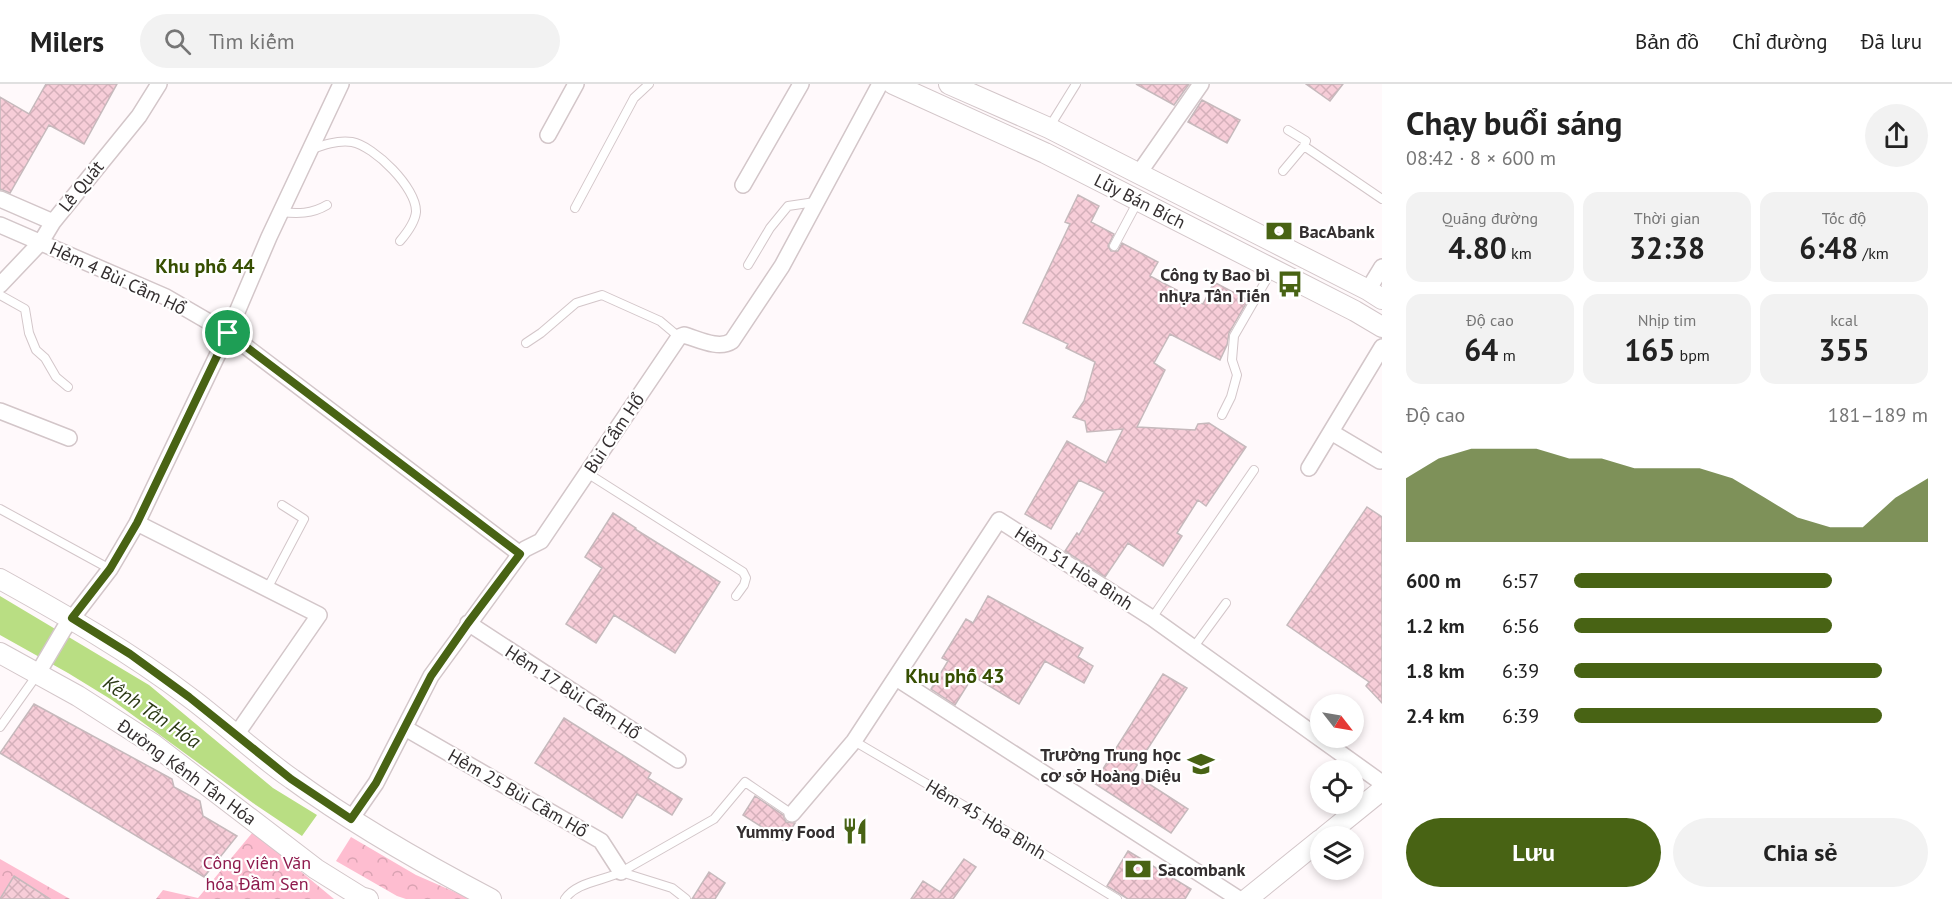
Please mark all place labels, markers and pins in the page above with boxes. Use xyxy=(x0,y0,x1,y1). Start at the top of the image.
bank icon: BacAbank xyxy=(1264,216,1294,246)
place label: BacAbank xyxy=(1299,220,1375,243)
place label: Công ty Bao bì nhựa Tân Tiến xyxy=(1159,263,1270,307)
bus stop icon: Công ty Bao bì nhựa Tân Tiến xyxy=(1275,269,1305,299)
pin xyxy=(202,307,253,358)
place label: Trường Trung học cơ sở Hoàng Diệu xyxy=(1040,743,1181,787)
school or university icon: Trường Trung học cơ sở Hoàng Diệu xyxy=(1186,749,1216,779)
restaurant icon: Yummy Food xyxy=(840,816,870,846)
place label: Yummy Food xyxy=(735,820,835,843)
bank icon: Sacombank xyxy=(1123,854,1153,884)
place label: Sacombank xyxy=(1158,858,1245,881)

